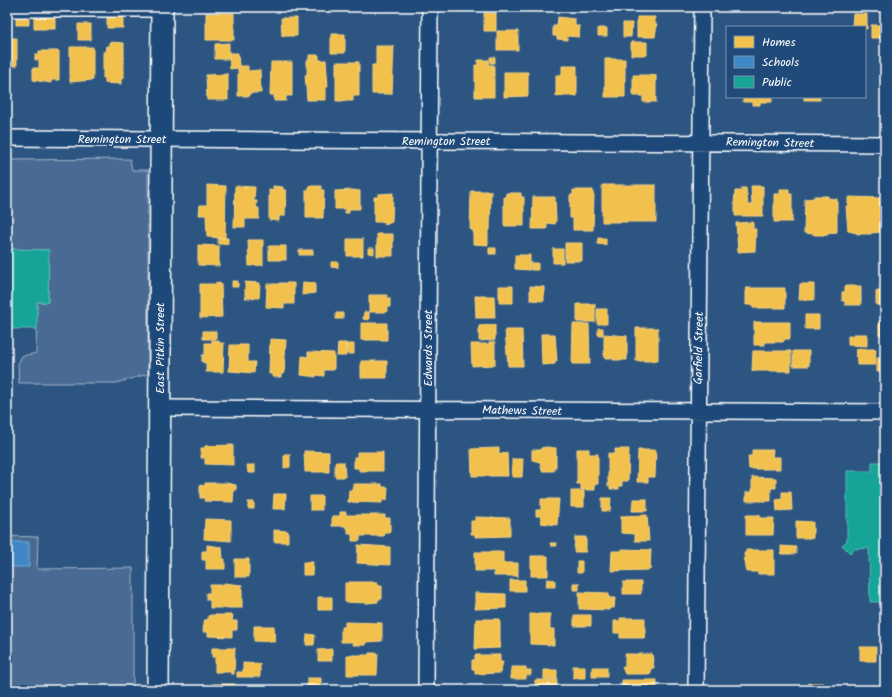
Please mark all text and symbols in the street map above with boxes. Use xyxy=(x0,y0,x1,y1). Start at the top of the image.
legend xyxy=(726,26,866,98)
text: Homes xyxy=(762,33,796,52)
text: Schools xyxy=(762,53,799,72)
text: Public xyxy=(762,73,792,92)
street label: Remington Street xyxy=(78,130,167,149)
street label: Remington Street xyxy=(402,132,491,151)
street label: Remington Street xyxy=(726,133,815,153)
street label: East Pitkin Street xyxy=(151,302,170,394)
street label: Edwards Street xyxy=(419,309,438,387)
street label: Garfield Street xyxy=(689,311,709,385)
street label: Mathews Street xyxy=(482,401,563,421)

